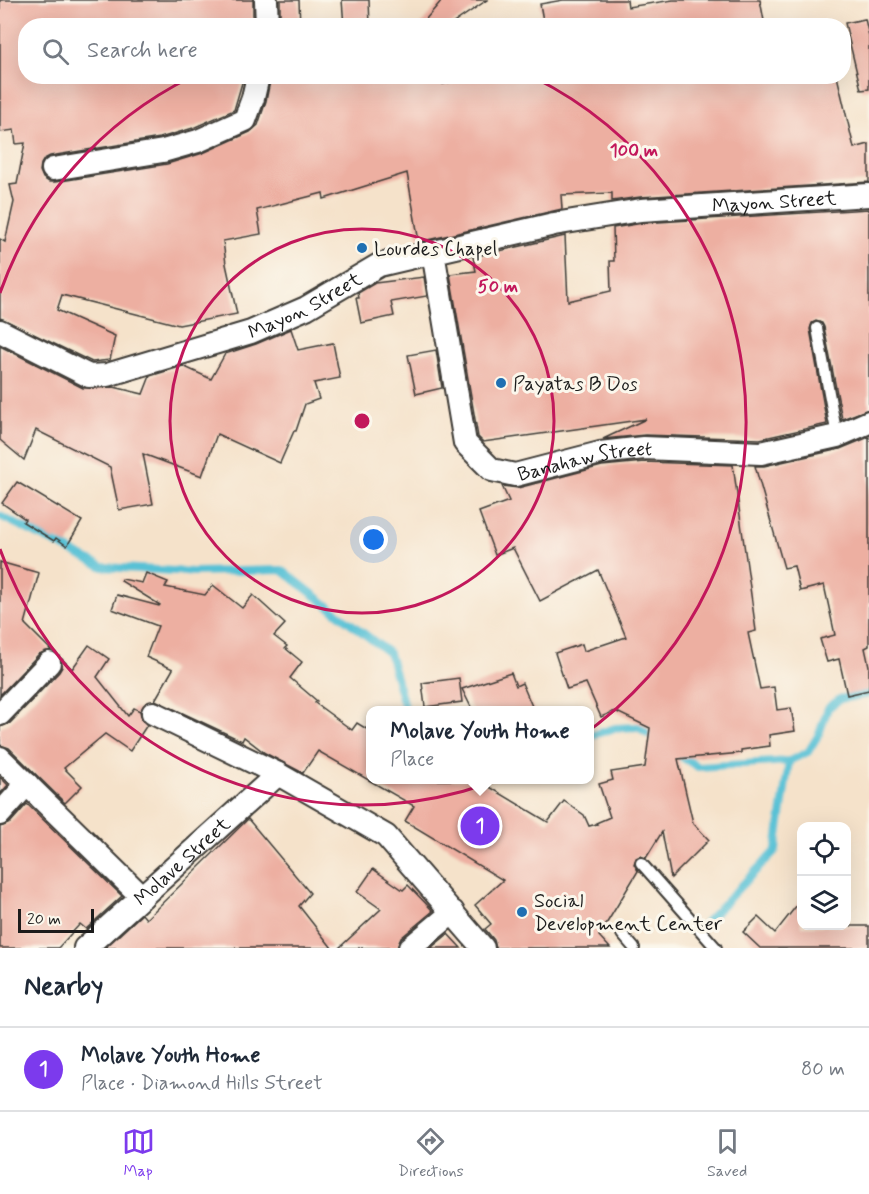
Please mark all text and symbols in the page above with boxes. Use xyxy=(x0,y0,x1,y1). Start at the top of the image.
search box xyxy=(18,18,851,84)
icon: search xyxy=(39,35,72,68)
text: Search here xyxy=(87,37,198,65)
text: 100 m xyxy=(610,139,658,163)
street label: Mayon Street xyxy=(711,185,837,220)
place label: Lourdes Chapel xyxy=(374,236,497,263)
marker: Lourdes Chapel xyxy=(355,241,369,255)
street label: Mayon Street xyxy=(244,266,367,347)
text: 50 m xyxy=(478,275,518,299)
place label: Payatas B Dos xyxy=(513,371,638,398)
marker: Payatas B Dos xyxy=(494,376,508,390)
centre of rings xyxy=(352,411,372,431)
street label: Banahaw Street xyxy=(515,436,653,489)
your location xyxy=(359,525,388,554)
popup xyxy=(366,706,594,784)
text: Molave Youth Home xyxy=(390,718,570,746)
text: Place xyxy=(390,746,434,773)
pin: 1 xyxy=(460,804,500,848)
street label: Molave Street xyxy=(128,811,237,913)
map controls xyxy=(797,822,851,930)
button: locate xyxy=(797,822,851,876)
button: layers xyxy=(797,876,851,930)
place label: Social Development Center xyxy=(534,888,723,938)
marker: Social Development Center xyxy=(515,905,529,919)
scale bar xyxy=(18,906,94,934)
text: 20 m xyxy=(27,909,61,930)
text: Nearby xyxy=(24,970,103,1004)
text: Molave Youth Home xyxy=(81,1042,261,1070)
text: 1 xyxy=(39,1056,48,1083)
text: 80 m xyxy=(801,1056,845,1083)
text: Place · Diamond Hills Street xyxy=(81,1070,323,1097)
tab: Map xyxy=(122,1125,155,1182)
tab: Directions xyxy=(398,1125,464,1182)
tab: Saved xyxy=(707,1125,747,1182)

